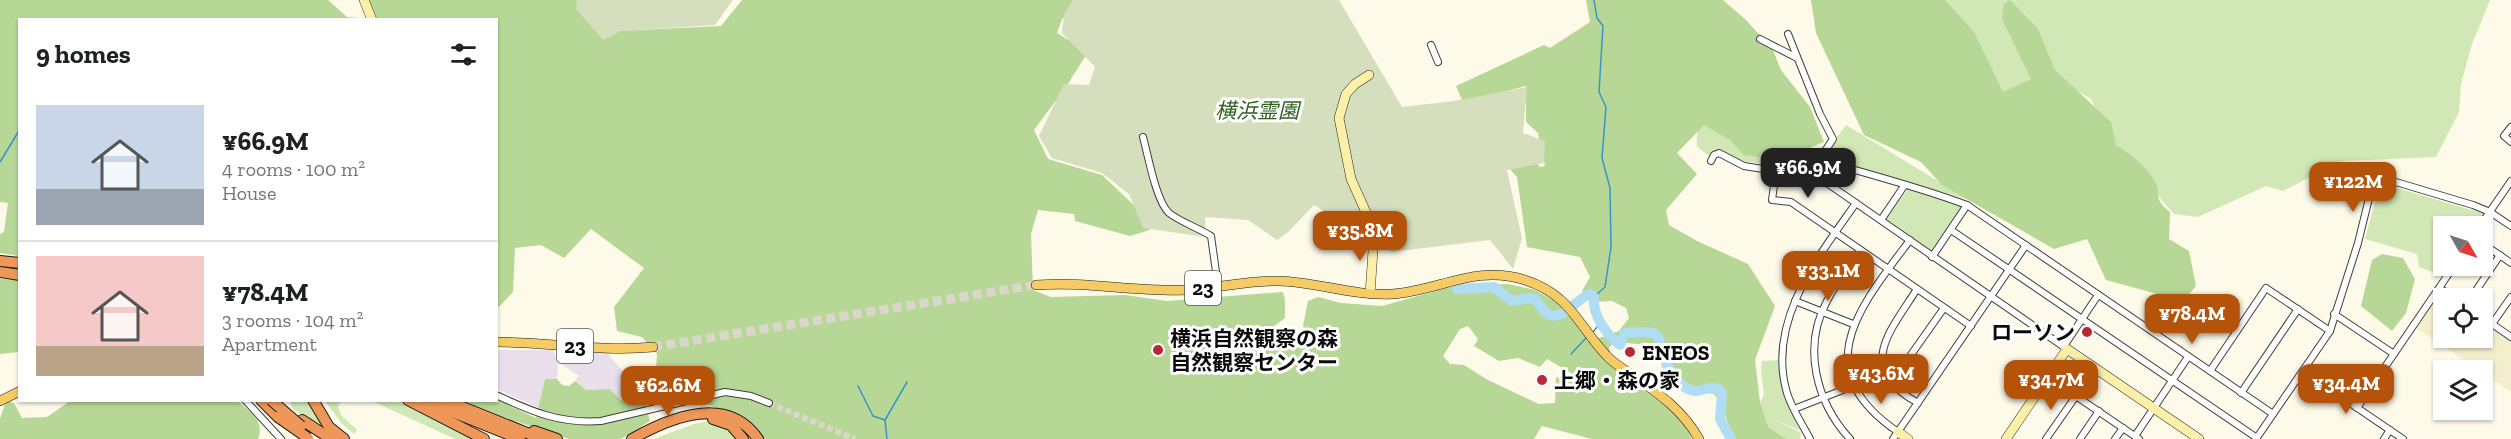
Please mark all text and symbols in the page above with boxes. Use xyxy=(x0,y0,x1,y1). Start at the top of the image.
text: 9 homes xyxy=(36,38,131,70)
icon: filters xyxy=(447,38,480,71)
park label: 横浜霊園 xyxy=(1215,98,1302,123)
text: ¥66.9M xyxy=(222,125,309,157)
icon: home xyxy=(84,129,156,201)
pin: ¥66.9M xyxy=(1759,148,1857,199)
text: ¥66.9M xyxy=(1775,155,1841,179)
text: 4 rooms · 100 m² xyxy=(222,157,365,181)
pin: ¥122M xyxy=(2311,162,2395,213)
text: ¥122M xyxy=(2323,169,2383,193)
text: House xyxy=(222,181,276,205)
pin: ¥35.8M xyxy=(1311,211,1409,262)
north arrow xyxy=(2433,216,2493,276)
map controls xyxy=(2433,216,2493,420)
text: ¥35.8M xyxy=(1327,218,1393,242)
pin: ¥33.1M xyxy=(1779,251,1877,302)
text: ¥33.1M xyxy=(1796,258,1860,282)
road number: 23 xyxy=(1185,271,1221,305)
text: ¥78.4M xyxy=(222,276,309,308)
icon: home xyxy=(84,280,156,352)
button: locate xyxy=(2433,288,2493,348)
pin: ¥78.4M xyxy=(2143,294,2241,345)
text: ¥78.4M xyxy=(2159,301,2225,325)
text: 3 rooms · 104 m² xyxy=(222,308,363,332)
place label: ローソン xyxy=(1991,320,2075,345)
marker: ローソン xyxy=(2080,325,2094,339)
place label: 横浜自然観察の森 自然観察センター xyxy=(1170,326,1338,375)
road number: 23 xyxy=(557,329,593,363)
text: Apartment xyxy=(222,332,317,356)
place label: ENEOS xyxy=(1642,340,1710,365)
marker: 横浜自然観察の森 自然観察センター xyxy=(1151,343,1165,357)
marker: ENEOS xyxy=(1623,345,1637,359)
pin: ¥43.6M xyxy=(1832,354,1930,405)
pin: ¥34.7M xyxy=(2002,360,2100,411)
button: layers xyxy=(2433,360,2493,420)
text: ¥43.6M xyxy=(1848,361,1914,385)
pin: ¥34.4M xyxy=(2297,364,2395,415)
pin: ¥62.6M xyxy=(619,366,717,417)
text: ¥34.7M xyxy=(2018,367,2084,391)
place label: 上郷・森の家 xyxy=(1554,368,1680,393)
text: ¥34.4M xyxy=(2312,371,2380,395)
text: ¥62.6M xyxy=(635,373,701,397)
marker: 上郷・森の家 xyxy=(1535,373,1549,387)

